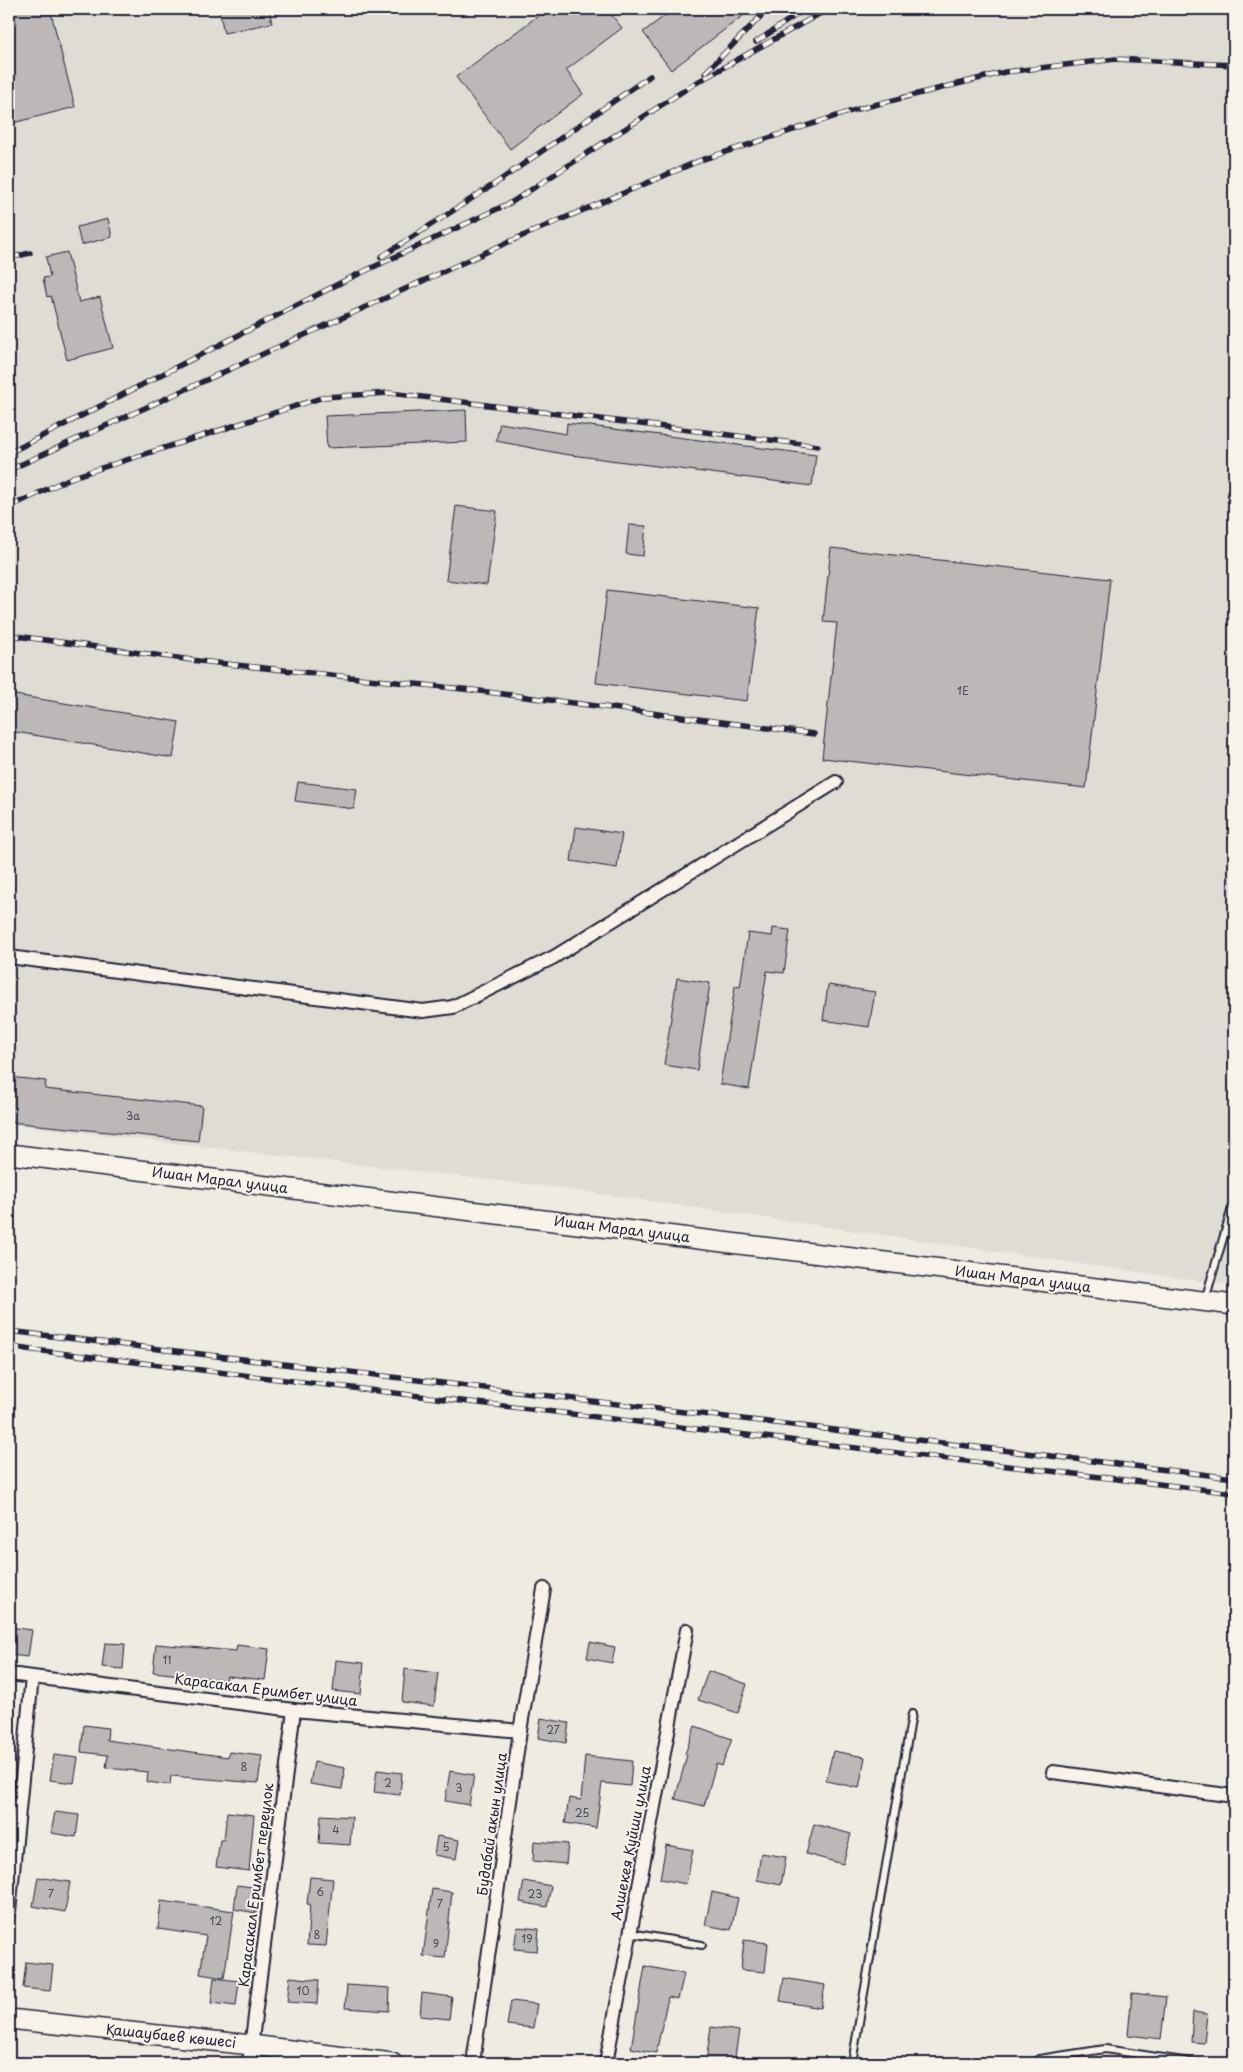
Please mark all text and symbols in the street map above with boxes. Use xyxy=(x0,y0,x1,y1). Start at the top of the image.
house number: 1Е xyxy=(957,682,969,699)
house number: 3а xyxy=(126,1107,140,1124)
street label: Ишан Марал улица xyxy=(151,1161,289,1198)
street label: Ишан Марал улица xyxy=(553,1210,691,1247)
street label: Ишан Марал улица xyxy=(954,1260,1092,1297)
house number: 11 xyxy=(162,1651,172,1668)
street label: Карасакал Еримбет улица xyxy=(173,1668,359,1711)
house number: 27 xyxy=(546,1721,560,1738)
street label: Будабай акын улица xyxy=(471,1751,512,1897)
house number: 8 xyxy=(241,1758,248,1775)
street label: Алшекея Куйши улица xyxy=(605,1764,656,1922)
house number: 2 xyxy=(384,1774,392,1791)
house number: 3 xyxy=(455,1779,463,1796)
street label: Карасакал Еримбет переулок xyxy=(233,1781,279,1988)
house number: 25 xyxy=(575,1804,589,1821)
house number: 4 xyxy=(332,1821,340,1838)
house number: 5 xyxy=(442,1838,450,1855)
house number: 6 xyxy=(316,1883,324,1900)
house number: 7 xyxy=(48,1885,54,1902)
house number: 23 xyxy=(528,1885,542,1902)
house number: 7 xyxy=(437,1895,443,1912)
house number: 12 xyxy=(210,1912,223,1929)
house number: 8 xyxy=(314,1926,321,1943)
house number: 19 xyxy=(521,1930,533,1947)
house number: 9 xyxy=(433,1935,439,1952)
house number: 10 xyxy=(297,1982,309,1999)
street label: Қашаубаев көшесі xyxy=(105,2018,237,2053)

